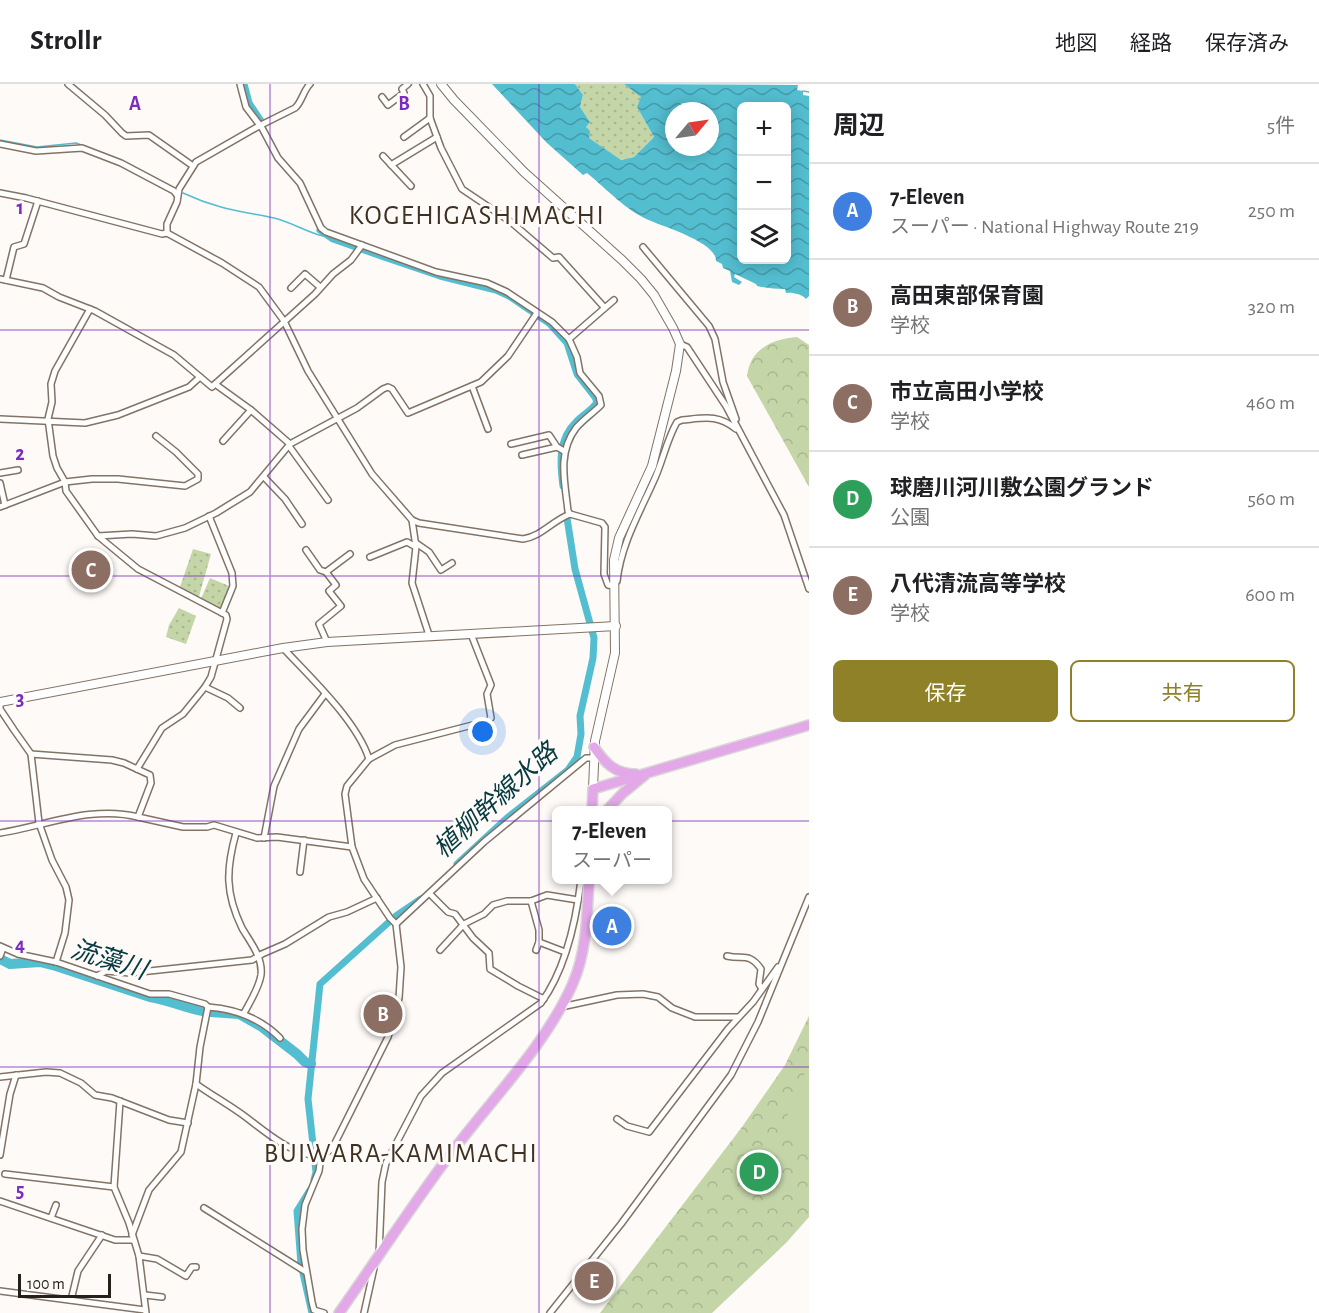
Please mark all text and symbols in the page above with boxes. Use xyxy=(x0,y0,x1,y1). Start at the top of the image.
text: Strollr xyxy=(30,27,101,55)
text: 地図 xyxy=(1055,33,1097,54)
text: 経路 xyxy=(1130,33,1172,54)
text: 保存済み xyxy=(1205,33,1289,54)
text: A xyxy=(129,94,141,114)
text: B xyxy=(398,94,410,114)
north arrow xyxy=(665,102,719,156)
map controls xyxy=(737,102,791,264)
button: + xyxy=(737,102,791,156)
text: 周辺 xyxy=(833,113,885,139)
text: 5件 xyxy=(1267,116,1295,136)
button: − xyxy=(737,156,791,210)
text: 7-Eleven xyxy=(890,186,965,208)
text: 1 xyxy=(16,198,24,218)
text: A xyxy=(847,201,859,221)
text: 250 m xyxy=(1248,201,1295,221)
district label: KOGEHIGASHIMACHI xyxy=(349,202,605,229)
button: layers xyxy=(737,210,791,264)
text: スーパー · National Highway Route 219 xyxy=(890,217,1199,237)
text: 高田東部保育園 xyxy=(890,285,1044,307)
text: B xyxy=(847,297,858,317)
text: 320 m xyxy=(1248,297,1295,317)
text: 学校 xyxy=(890,316,930,336)
text: 市立高田小学校 xyxy=(890,381,1044,403)
text: C xyxy=(847,393,858,413)
text: 460 m xyxy=(1246,393,1295,413)
text: 学校 xyxy=(890,412,930,432)
text: 2 xyxy=(15,444,25,464)
text: 球磨川河川敷公園グランド xyxy=(890,477,1154,499)
text: D xyxy=(846,489,859,509)
text: 560 m xyxy=(1247,489,1295,509)
text: 公園 xyxy=(890,508,930,528)
pin: C xyxy=(72,548,110,592)
text: 八代清流高等学校 xyxy=(890,573,1066,595)
text: E xyxy=(847,585,858,605)
text: 600 m xyxy=(1245,585,1295,605)
text: 学校 xyxy=(890,604,930,624)
button: 保存 xyxy=(833,660,1058,722)
button: 共有 xyxy=(1070,660,1295,722)
text: 3 xyxy=(16,689,24,709)
your location xyxy=(468,717,497,746)
water label: 植柳幹線水路 xyxy=(428,737,564,863)
popup xyxy=(552,806,672,884)
text: 7-Eleven xyxy=(572,820,647,842)
text: スーパー xyxy=(572,851,652,871)
pin: A xyxy=(592,904,632,948)
text: 4 xyxy=(15,935,25,955)
water label: 流藻川 xyxy=(68,935,153,985)
pin: B xyxy=(364,992,403,1036)
district label: BUIWARA-KAMIMACHI xyxy=(264,1140,538,1167)
pin: D xyxy=(740,1150,778,1194)
text: 5 xyxy=(16,1181,24,1201)
pin: E xyxy=(574,1258,614,1304)
scale bar xyxy=(18,1271,111,1298)
text: 100 m xyxy=(27,1276,65,1292)

